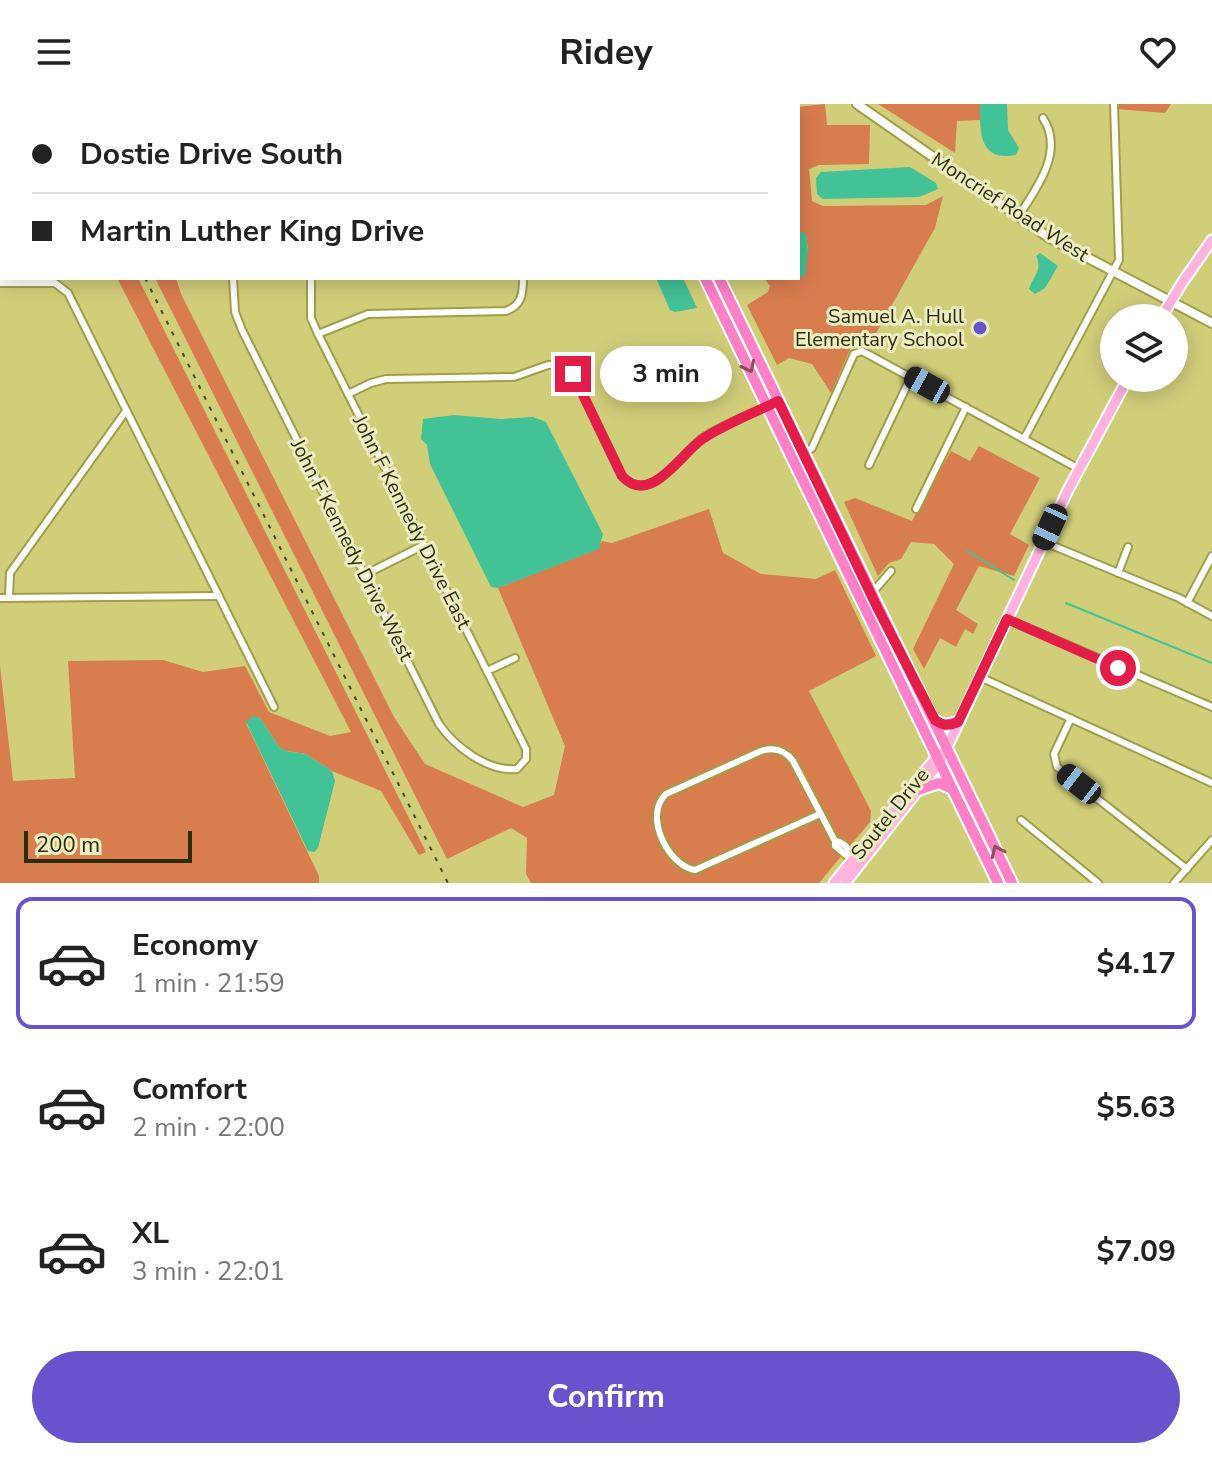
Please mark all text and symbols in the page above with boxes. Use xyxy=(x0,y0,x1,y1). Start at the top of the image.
text: Ridey xyxy=(559,28,653,77)
icon: menu xyxy=(32,30,76,74)
icon: heart xyxy=(1136,30,1180,74)
text: Dostie Drive South xyxy=(80,134,343,175)
street label: Moncrief Road West xyxy=(926,146,1095,269)
text: Martin Luther King Drive xyxy=(80,211,424,252)
place label: Samuel A. Hull Elementary School xyxy=(795,303,964,353)
map controls xyxy=(1100,304,1188,392)
button: layers xyxy=(1100,304,1188,392)
marker: Samuel A. Hull Elementary School xyxy=(971,319,989,337)
callout: 3 min xyxy=(601,346,733,402)
route end xyxy=(555,356,591,392)
text: 3 min xyxy=(632,356,700,391)
one-way arrow xyxy=(739,359,754,374)
car xyxy=(900,363,954,407)
street label: John F Kennedy Drive East xyxy=(346,410,478,634)
street label: John F Kennedy Drive West xyxy=(284,434,420,666)
car xyxy=(1029,500,1071,554)
route start xyxy=(1100,650,1136,686)
car xyxy=(1053,760,1105,808)
street label: Soutel Drive xyxy=(845,762,935,866)
scale bar xyxy=(24,827,192,863)
text: 200 m xyxy=(36,830,100,860)
one-way arrow xyxy=(991,844,1007,859)
text: Economy xyxy=(132,925,258,966)
icon: car xyxy=(36,927,108,999)
text: $4.17 xyxy=(1097,943,1176,984)
text: 1 min · 21:59 xyxy=(132,966,285,1001)
text: Comfort xyxy=(132,1069,247,1110)
icon: car xyxy=(36,1071,108,1143)
text: $5.63 xyxy=(1097,1087,1176,1128)
text: 2 min · 22:00 xyxy=(132,1110,285,1145)
text: XL xyxy=(132,1213,169,1254)
icon: car xyxy=(36,1215,108,1287)
text: $7.09 xyxy=(1097,1231,1176,1272)
text: 3 min · 22:01 xyxy=(132,1254,285,1289)
button: Confirm xyxy=(32,1351,1180,1443)

